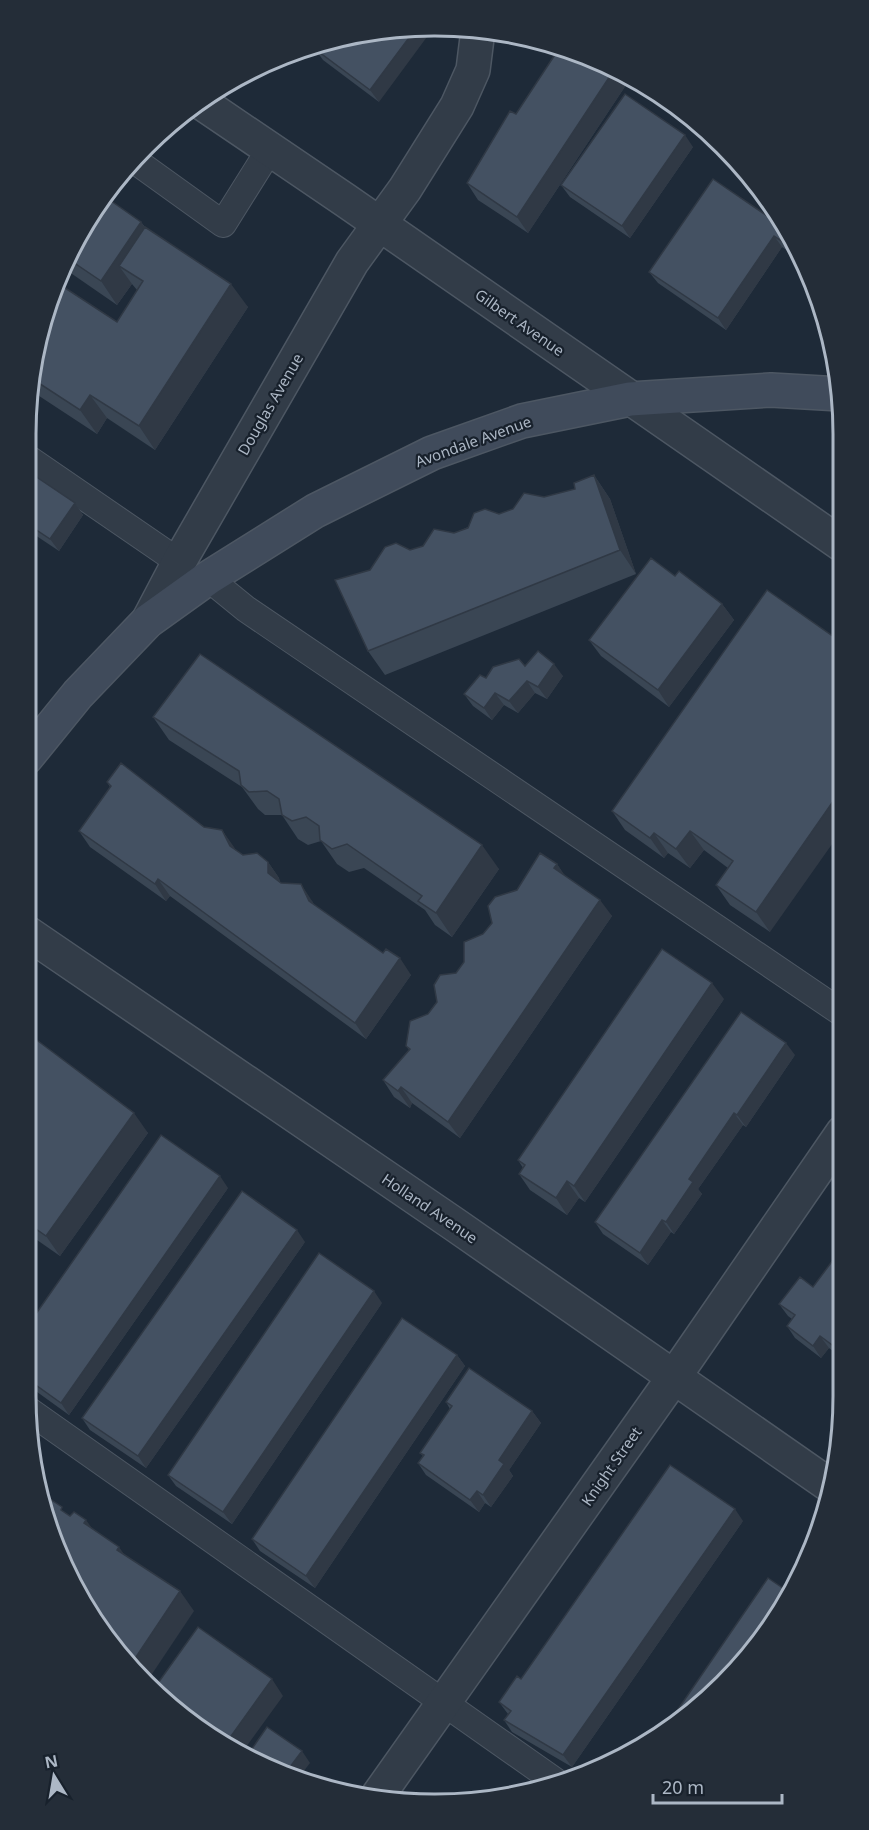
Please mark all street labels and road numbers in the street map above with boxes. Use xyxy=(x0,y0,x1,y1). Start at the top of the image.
street label: Gilbert Avenue xyxy=(471,284,569,360)
street label: Douglas Avenue xyxy=(233,349,307,459)
street label: Avondale Avenue xyxy=(412,411,534,471)
street label: Holland Avenue xyxy=(378,1169,482,1247)
street label: Knight Street xyxy=(576,1422,646,1509)

